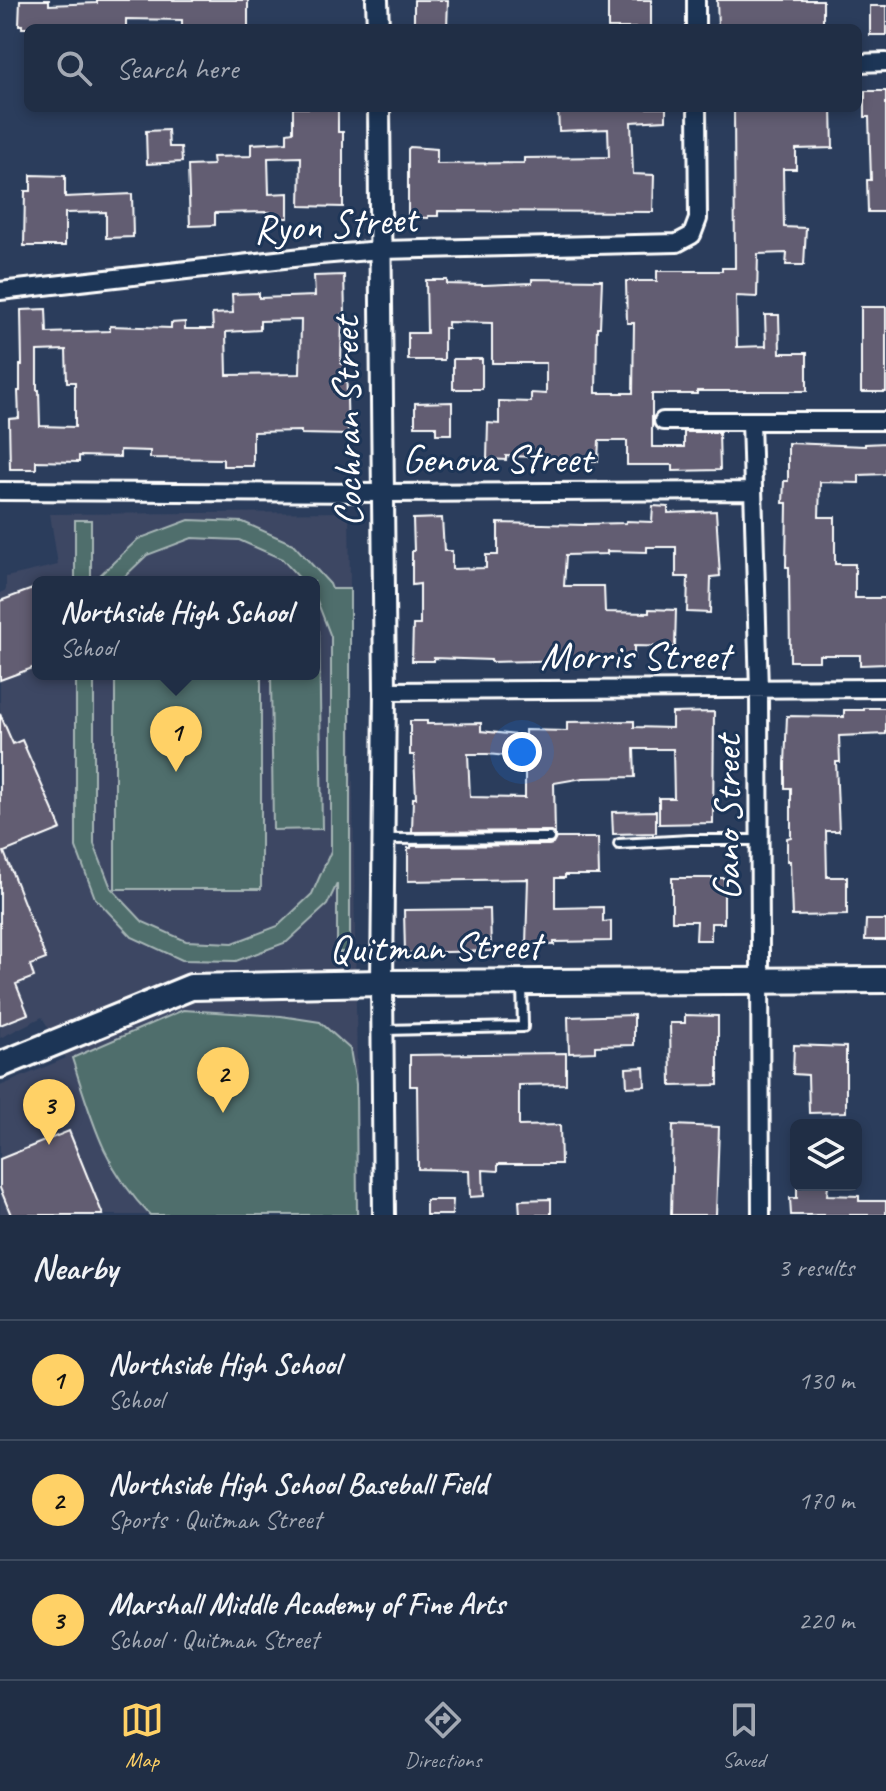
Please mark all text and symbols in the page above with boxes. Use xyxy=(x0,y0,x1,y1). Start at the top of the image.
search box xyxy=(24,24,862,112)
icon: search xyxy=(52,46,96,90)
text: Search here xyxy=(116,49,238,87)
street label: Ryon Street xyxy=(252,193,422,255)
street label: Cochran Street xyxy=(320,313,374,527)
street label: Genova Street xyxy=(402,434,596,484)
popup xyxy=(32,576,320,680)
text: Northside High School xyxy=(60,593,292,631)
text: School xyxy=(60,631,116,664)
street label: Morris Street xyxy=(540,631,736,681)
pin: 1 xyxy=(150,706,202,772)
your location xyxy=(502,732,542,772)
street label: Gano Street xyxy=(702,732,752,901)
street label: Quitman Street xyxy=(329,920,547,974)
pin: 2 xyxy=(197,1047,249,1113)
pin: 3 xyxy=(23,1079,75,1145)
map controls xyxy=(790,1119,862,1191)
button: layers xyxy=(790,1119,862,1191)
text: Nearby xyxy=(32,1246,118,1289)
text: 3 results xyxy=(778,1251,854,1284)
text: Northside High School xyxy=(108,1345,340,1383)
text: 1 xyxy=(52,1364,64,1397)
text: 130 m xyxy=(798,1364,854,1397)
text: School xyxy=(108,1383,164,1416)
text: Northside High School Baseball Field xyxy=(108,1465,487,1503)
text: 2 xyxy=(52,1484,64,1517)
text: 170 m xyxy=(798,1484,854,1517)
text: Sports · Quitman Street xyxy=(108,1503,321,1536)
text: Marshall Middle Academy of Fine Arts xyxy=(108,1585,505,1623)
text: 3 xyxy=(52,1604,64,1637)
text: 220 m xyxy=(798,1604,854,1637)
text: School · Quitman Street xyxy=(108,1623,319,1656)
tab: Map xyxy=(120,1698,164,1774)
tab: Directions xyxy=(405,1698,481,1774)
tab: Saved xyxy=(722,1698,766,1774)

